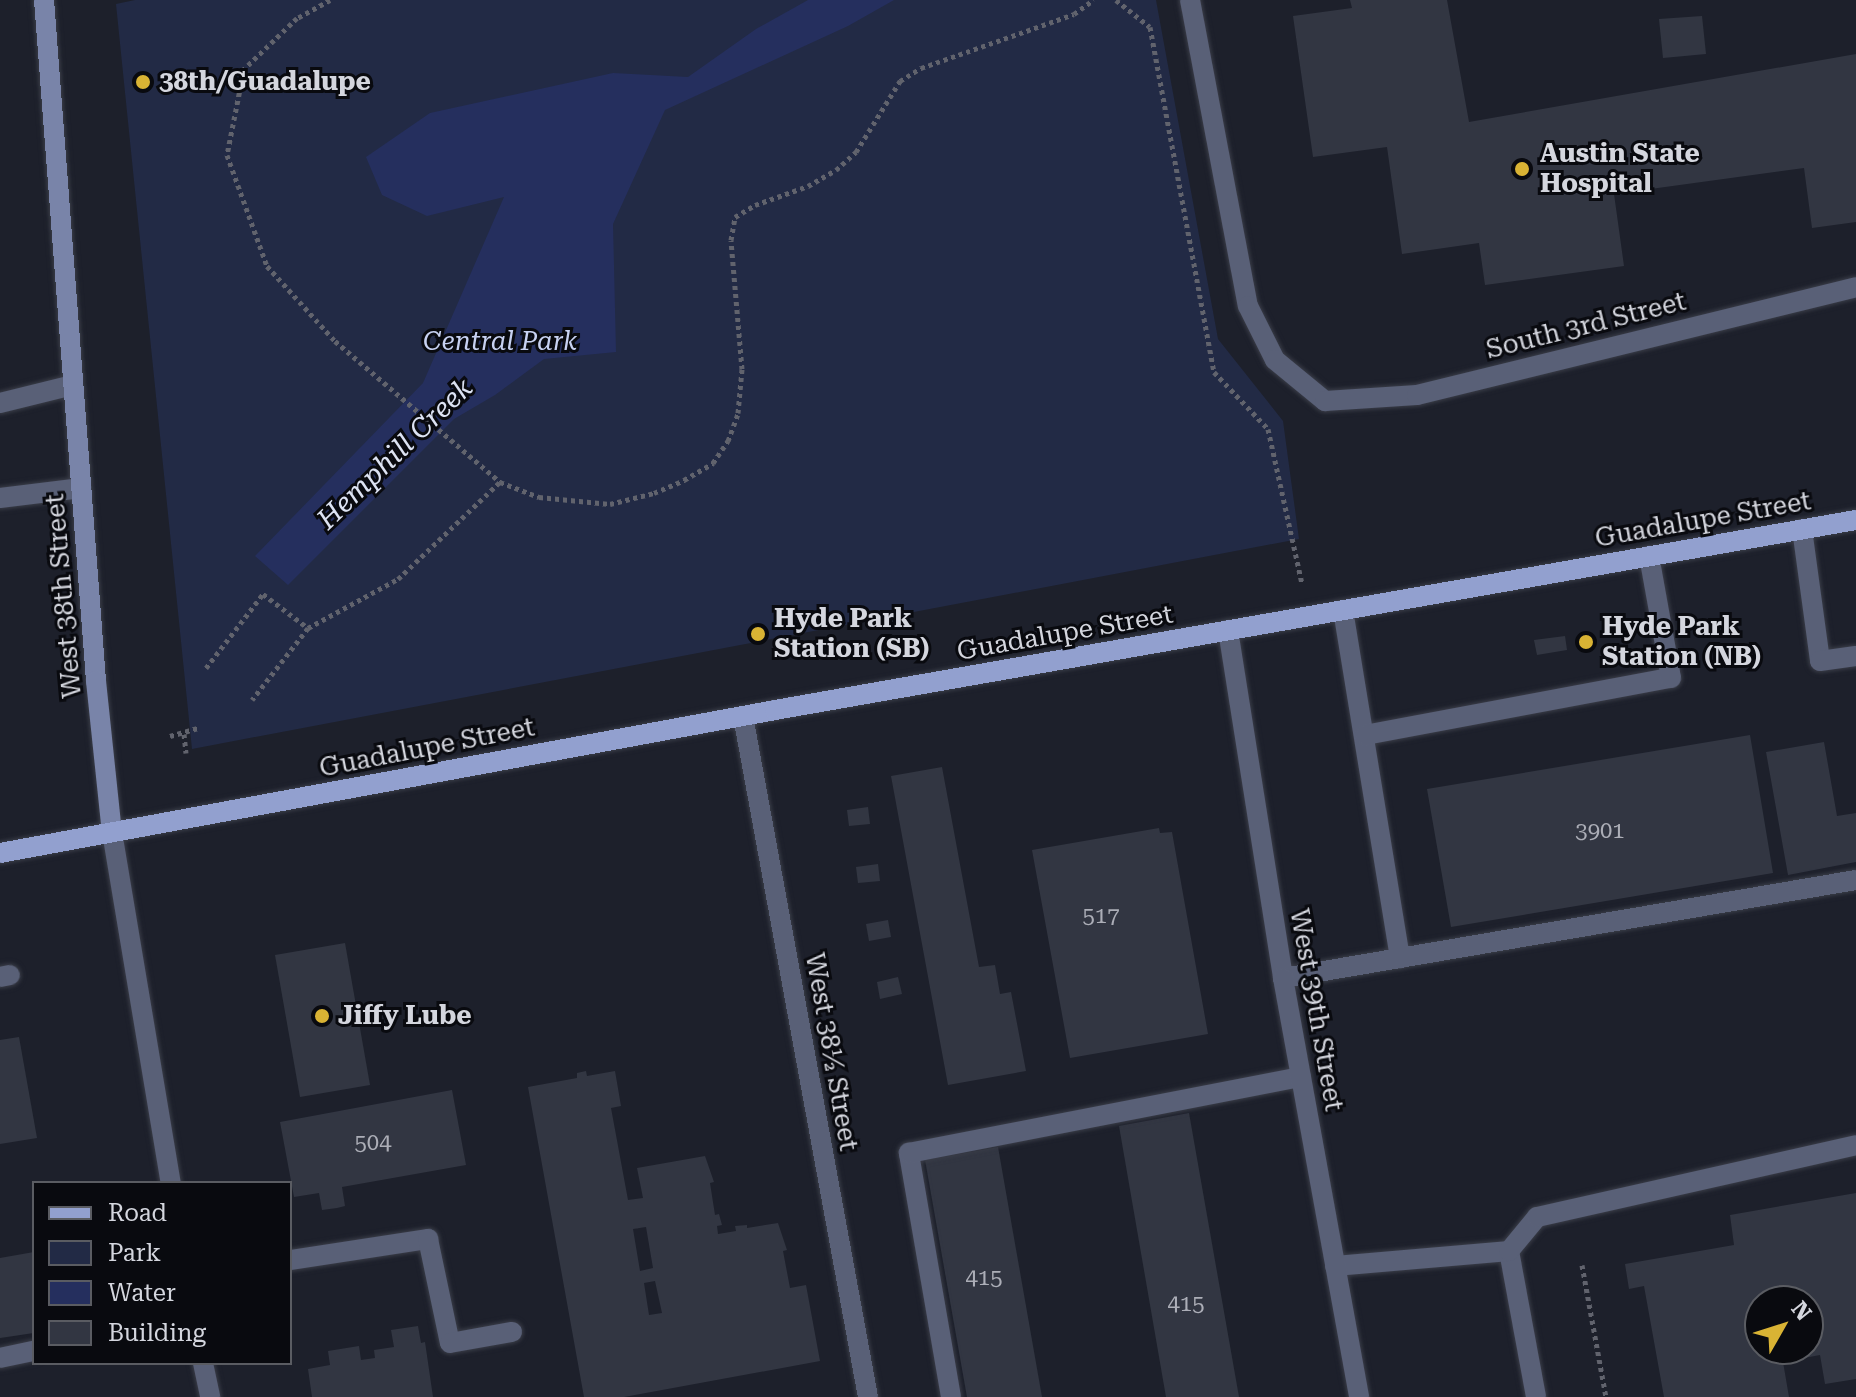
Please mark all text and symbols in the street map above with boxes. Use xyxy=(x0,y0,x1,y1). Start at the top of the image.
place label: 38th/Guadalupe xyxy=(159,66,371,98)
marker: 38th/Guadalupe xyxy=(134,73,152,91)
place label: Austin State Hospital xyxy=(1540,138,1700,200)
marker: Austin State Hospital xyxy=(1511,158,1533,180)
street label: South 3rd Street xyxy=(1483,286,1689,366)
park label: Central Park xyxy=(423,326,577,358)
water label: Hemphill Creek xyxy=(310,371,480,537)
street label: Guadalupe Street xyxy=(1593,486,1813,554)
street label: West 38th Street xyxy=(40,493,88,699)
street label: Guadalupe Street xyxy=(955,599,1175,667)
place label: Hyde Park Station (SB) xyxy=(774,603,929,664)
place label: Hyde Park Station (NB) xyxy=(1602,611,1761,672)
marker: Hyde Park Station (SB) xyxy=(749,625,767,643)
marker: Hyde Park Station (NB) xyxy=(1577,633,1595,651)
street label: Guadalupe Street xyxy=(317,712,537,784)
house number: 3901 xyxy=(1575,818,1625,844)
house number: 517 xyxy=(1083,903,1119,929)
street label: West 39th Street xyxy=(1283,906,1349,1114)
street label: West 38½ Street xyxy=(798,951,864,1153)
place label: Jiffy Lube xyxy=(338,1000,472,1032)
marker: Jiffy Lube xyxy=(313,1007,331,1025)
house number: 504 xyxy=(355,1130,391,1156)
legend xyxy=(32,1181,292,1365)
text: Road xyxy=(108,1199,167,1227)
text: Park xyxy=(108,1239,161,1267)
house number: 415 xyxy=(966,1265,1002,1291)
text: Water xyxy=(108,1279,176,1307)
north arrow xyxy=(1744,1285,1824,1365)
house number: 415 xyxy=(1168,1291,1204,1317)
text: N xyxy=(1786,1296,1817,1325)
text: Building xyxy=(108,1319,206,1347)

